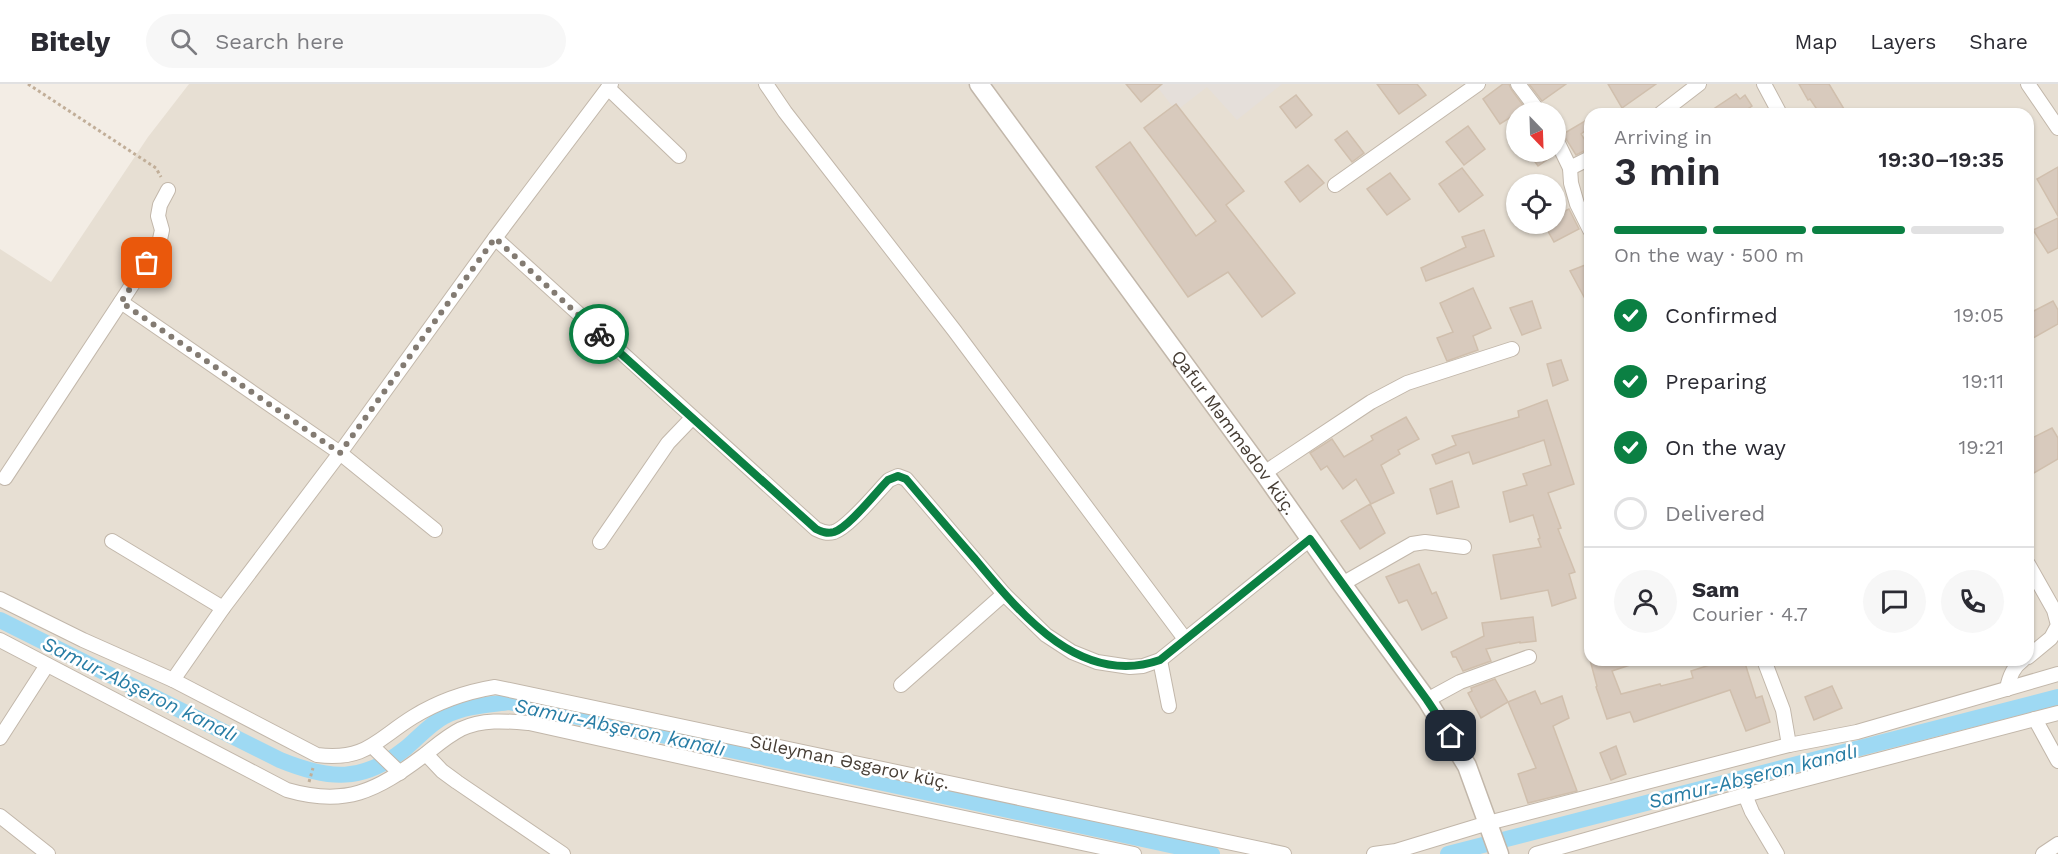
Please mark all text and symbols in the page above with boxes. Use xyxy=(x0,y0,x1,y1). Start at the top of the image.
search box xyxy=(146,14,566,68)
text: Bitely xyxy=(30,25,110,58)
icon: search xyxy=(167,25,200,58)
text: Search here xyxy=(215,29,344,54)
text: Map xyxy=(1794,29,1837,54)
text: Layers xyxy=(1870,29,1936,54)
text: Share xyxy=(1969,29,2028,54)
north arrow xyxy=(1506,102,1566,162)
map controls xyxy=(1506,102,1566,234)
text: Arriving in xyxy=(1614,125,1712,149)
text: 19:30–19:35 xyxy=(1879,147,2004,172)
text: 3 min xyxy=(1614,149,1721,194)
button: locate xyxy=(1506,174,1566,234)
pin xyxy=(121,237,172,288)
text: On the way · 500 m xyxy=(1614,243,1804,267)
icon: bag xyxy=(130,246,163,279)
icon: check xyxy=(1614,299,1647,332)
text: Confirmed xyxy=(1665,303,1778,328)
text: 19:05 xyxy=(1954,303,2004,327)
courier xyxy=(569,304,629,364)
icon: bike xyxy=(583,318,616,351)
street label: Qafur Məmmədov küç. xyxy=(1168,346,1301,519)
icon: check xyxy=(1614,365,1647,398)
text: Preparing xyxy=(1665,369,1766,394)
text: 19:11 xyxy=(1962,369,2004,393)
icon: check xyxy=(1614,431,1647,464)
text: On the way xyxy=(1665,435,1786,460)
text: 19:21 xyxy=(1958,435,2004,459)
text: Delivered xyxy=(1665,501,1765,526)
button: person xyxy=(1614,570,1677,633)
button: chat xyxy=(1863,570,1926,633)
button: phone xyxy=(1941,570,2004,633)
text: Sam xyxy=(1692,577,1740,602)
text: Courier · 4.7 xyxy=(1692,602,1808,626)
water label: Samur-Abşeron kanalı xyxy=(38,631,242,747)
water label: Samur-Abşeron kanalı xyxy=(512,693,728,761)
pin xyxy=(1425,710,1476,761)
icon: home xyxy=(1434,719,1467,752)
street label: Süleyman Əsgərov küç. xyxy=(749,730,952,793)
water label: Samur-Abşeron kanalı xyxy=(1646,738,1860,814)

